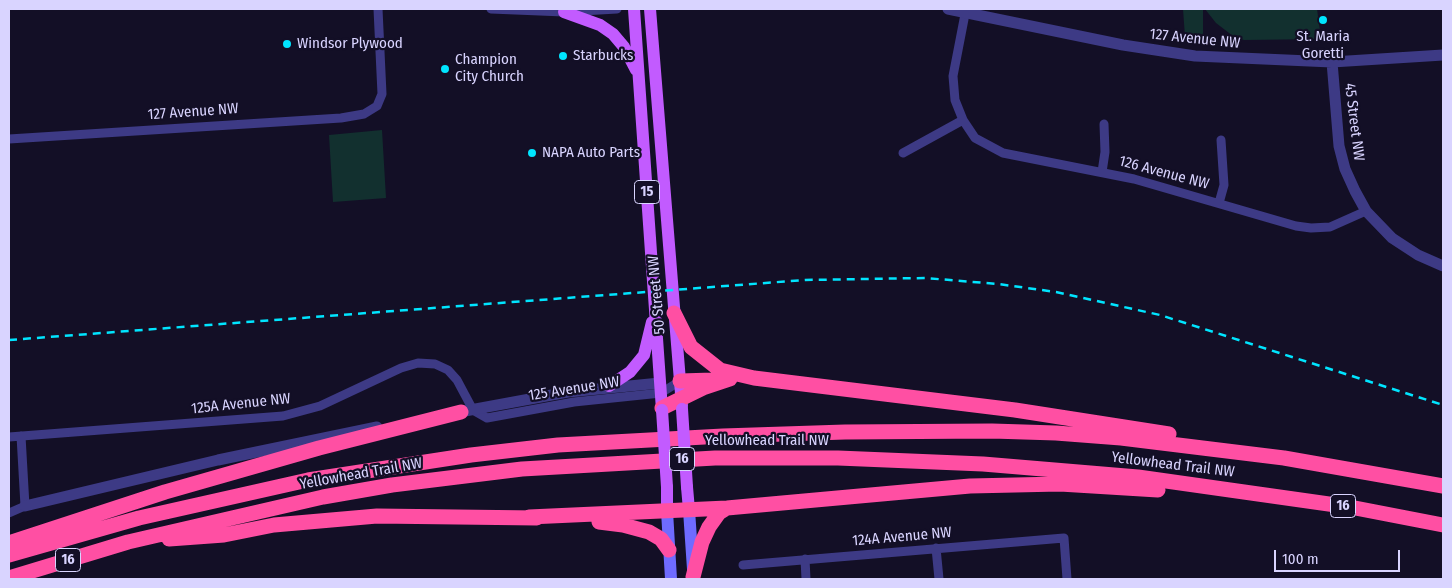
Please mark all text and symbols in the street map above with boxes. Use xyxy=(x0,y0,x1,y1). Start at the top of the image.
marker: St. Maria Goretti xyxy=(1317,14,1329,26)
street label: 127 Avenue NW xyxy=(1149,25,1241,53)
place label: St. Maria Goretti xyxy=(1296,28,1350,63)
place label: Windsor Plywood xyxy=(297,35,403,53)
marker: Windsor Plywood xyxy=(281,38,293,50)
place label: Starbucks xyxy=(573,47,633,65)
marker: Starbucks xyxy=(557,50,569,62)
place label: Champion City Church xyxy=(455,51,524,86)
marker: Champion City Church xyxy=(439,63,451,75)
street label: 45 Street NW xyxy=(1340,82,1368,162)
street label: 127 Avenue NW xyxy=(147,100,239,124)
place label: NAPA Auto Parts xyxy=(542,144,640,162)
marker: NAPA Auto Parts xyxy=(526,147,538,159)
street label: 126 Avenue NW xyxy=(1117,152,1211,194)
road number: 15 xyxy=(634,180,660,203)
street label: 50 Street NW xyxy=(645,255,669,335)
street label: 125 Avenue NW xyxy=(527,373,621,405)
street label: 125A Avenue NW xyxy=(190,390,292,418)
street label: Yellowhead Trail NW xyxy=(705,432,829,450)
road number: 16 xyxy=(670,448,694,470)
street label: Yellowhead Trail NW xyxy=(1110,449,1236,481)
street label: Yellowhead Trail NW xyxy=(298,454,424,494)
road number: 16 xyxy=(1330,494,1356,518)
street label: 124A Avenue NW xyxy=(852,524,952,550)
scale bar xyxy=(1277,540,1403,572)
road number: 16 xyxy=(56,548,80,572)
text: 100 m xyxy=(1282,550,1319,568)

